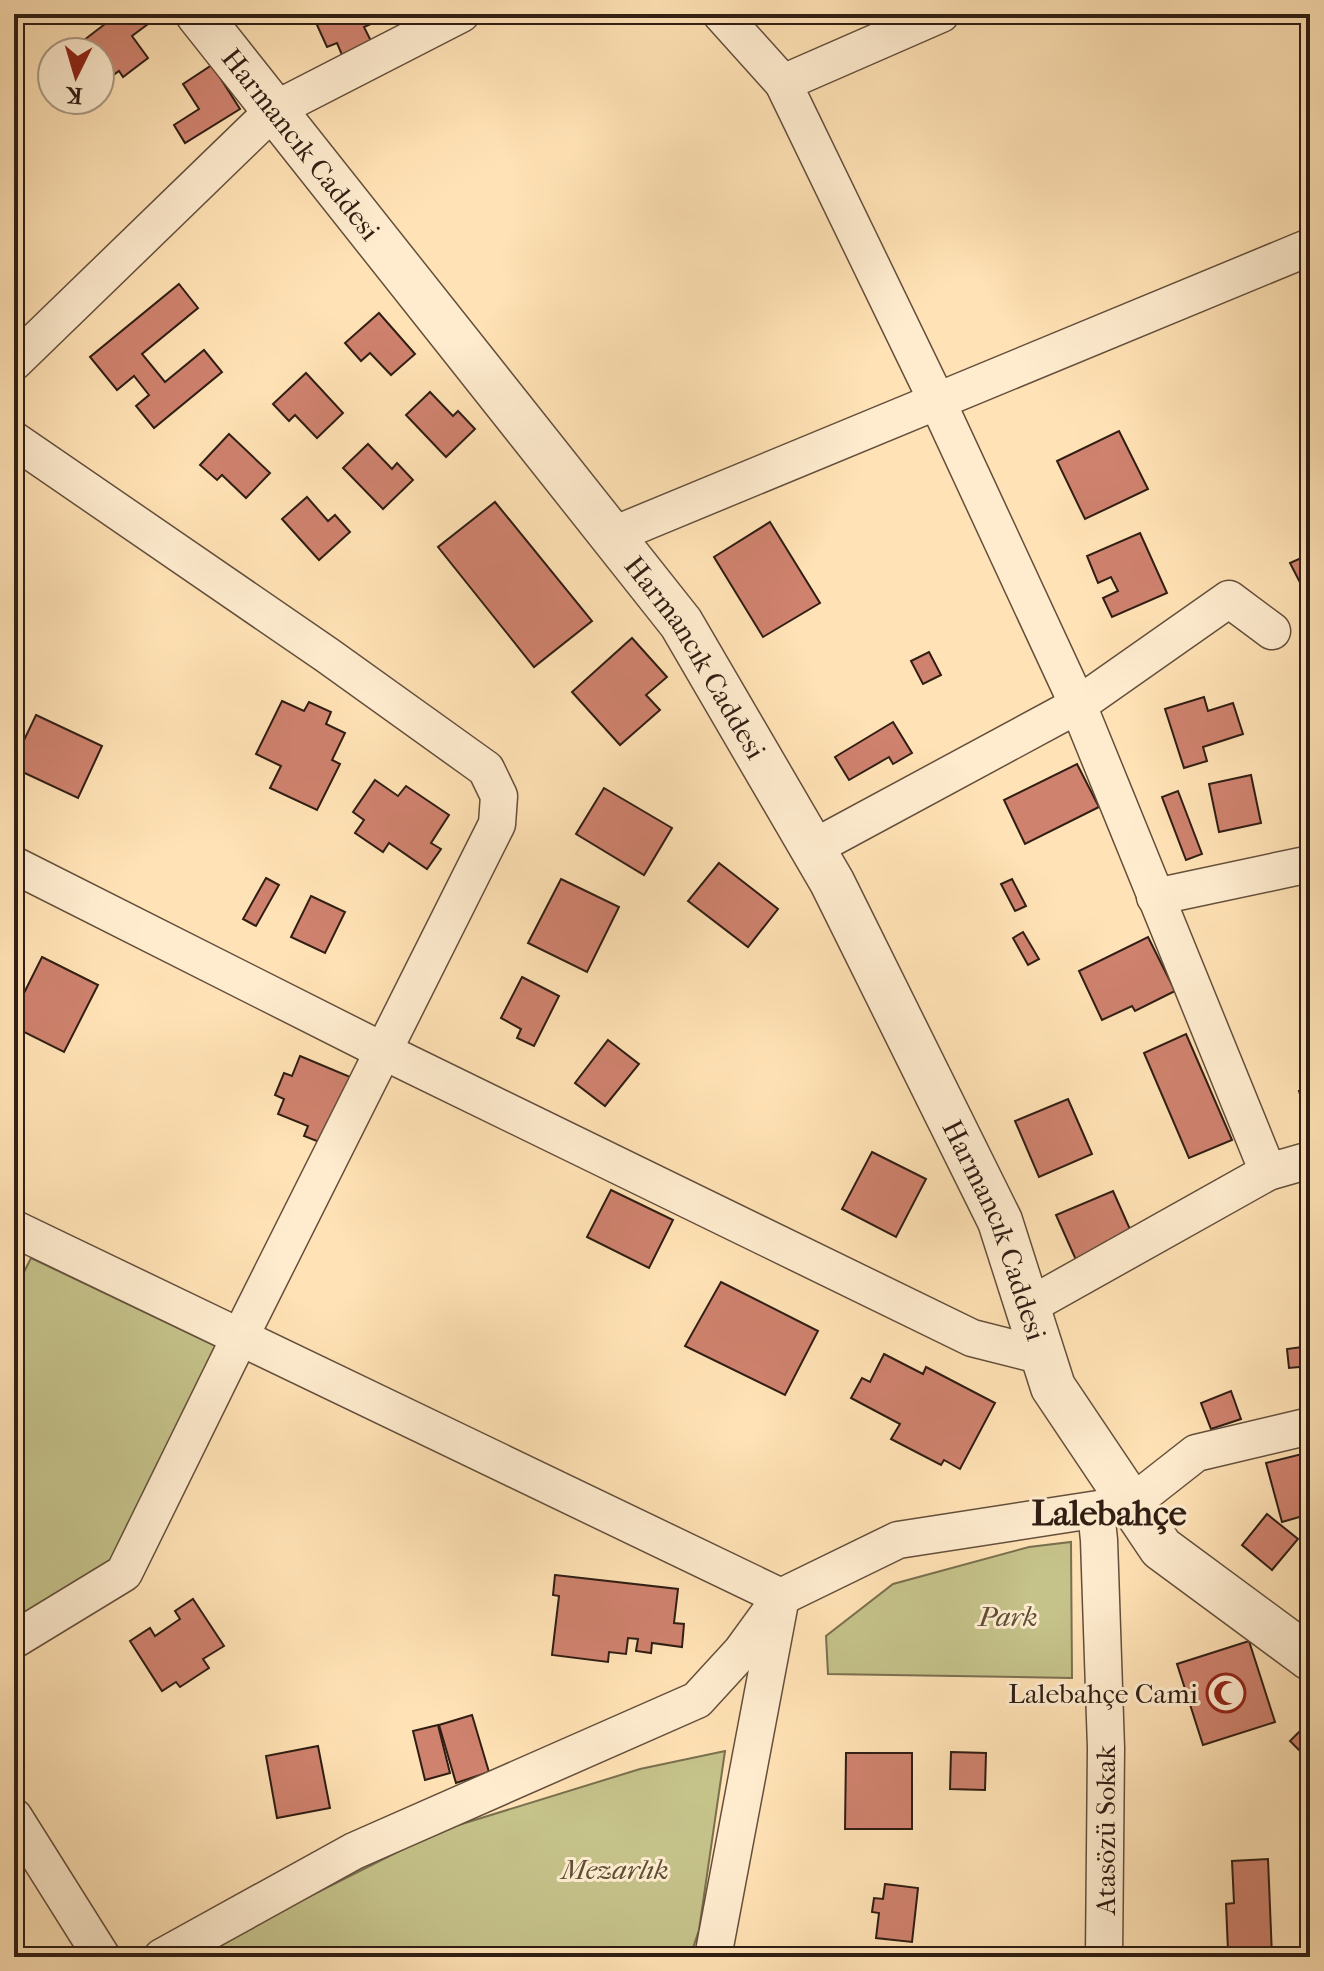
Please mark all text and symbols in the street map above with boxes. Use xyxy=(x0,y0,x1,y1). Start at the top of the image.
north arrow xyxy=(36,36,116,116)
street label: Harmancık Caddesi xyxy=(215,42,387,246)
text: K xyxy=(63,81,83,109)
street label: Harmancık Caddesi xyxy=(618,549,773,765)
street label: Harmancık Caddesi xyxy=(936,1114,1053,1344)
district label: Lalebahçe xyxy=(1031,1492,1187,1535)
park label: Park xyxy=(976,1600,1038,1633)
mosque icon: Lalebahçe Cami xyxy=(1205,1672,1247,1714)
place label: Lalebahçe Cami xyxy=(1008,1677,1198,1710)
street label: Atasözü Sokak xyxy=(1089,1745,1122,1916)
park label: Mezarlık xyxy=(559,1853,669,1886)

